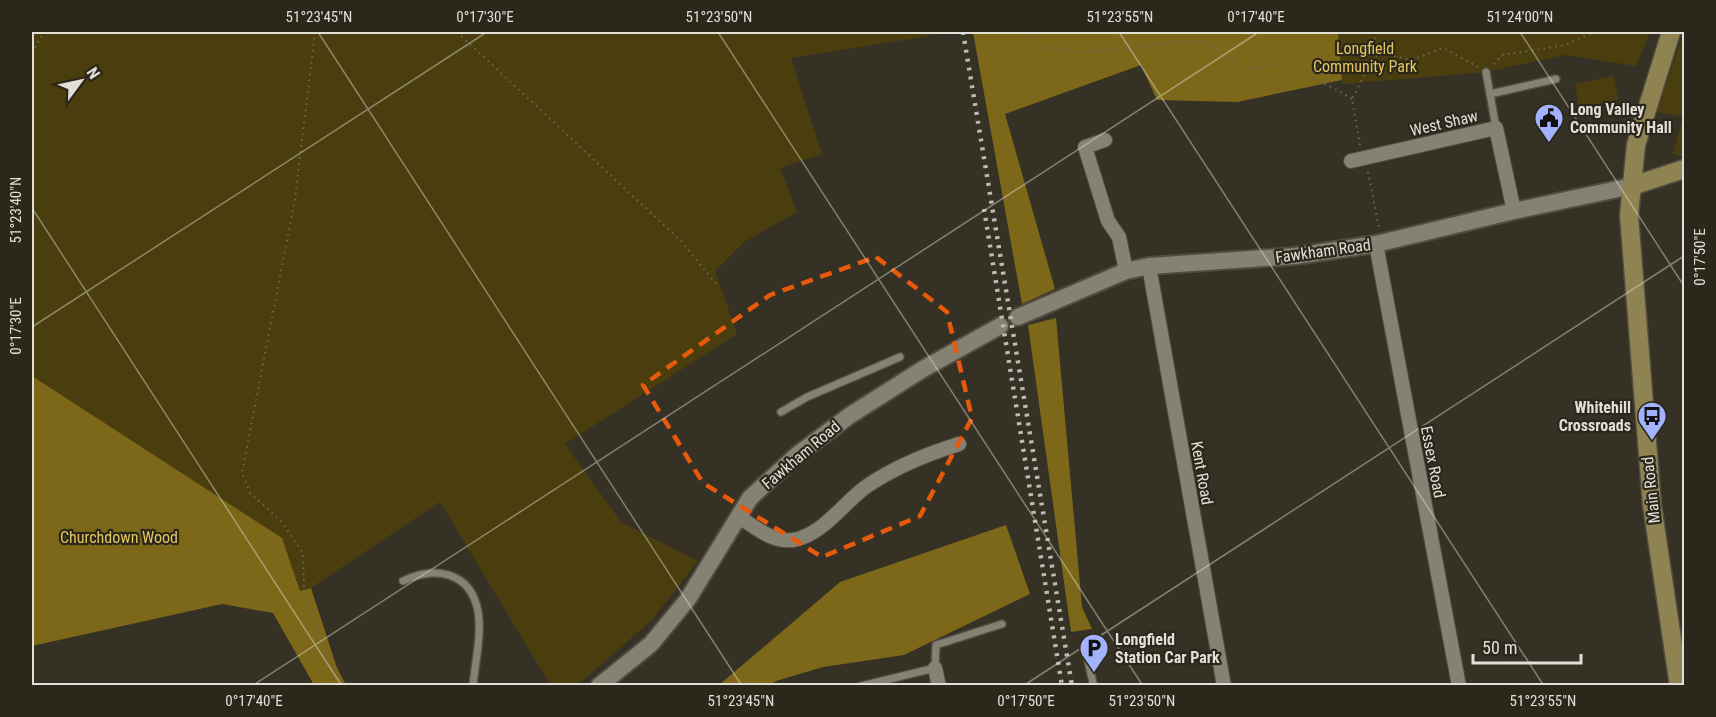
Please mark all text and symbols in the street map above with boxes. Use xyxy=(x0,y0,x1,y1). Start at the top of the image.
text: 51°23'45"N xyxy=(286,8,352,26)
text: 0°17'30"E xyxy=(456,8,514,26)
text: 51°23'50"N xyxy=(686,8,752,26)
text: 51°23'55"N xyxy=(1087,8,1153,26)
text: 0°17'40"E xyxy=(1227,8,1285,26)
text: 51°24'00"N xyxy=(1487,8,1553,26)
park label: Longfield Community Park xyxy=(1313,39,1418,76)
north arrow xyxy=(51,51,111,111)
text: N xyxy=(83,64,104,82)
place label: Long Valley Community Hall xyxy=(1570,100,1672,137)
public building icon: Long Valley Community Hall xyxy=(1533,102,1565,144)
street label: West Shaw xyxy=(1408,106,1480,140)
text: 51°23'40"N xyxy=(7,177,25,243)
text: 0°17'50"E xyxy=(1691,228,1709,286)
street label: Fawkham Road xyxy=(1274,235,1372,267)
text: 0°17'30"E xyxy=(7,297,25,355)
place label: Whitehill Crossroads xyxy=(1559,398,1631,435)
bus stop icon: Whitehill Crossroads xyxy=(1636,400,1668,442)
street label: Fawkham Road xyxy=(758,417,844,493)
street label: Essex Road xyxy=(1417,424,1449,500)
street label: Kent Road xyxy=(1187,440,1217,506)
street label: Main Road xyxy=(1638,456,1664,524)
park label: Churchdown Wood xyxy=(60,528,178,547)
scale bar xyxy=(1473,627,1581,665)
place label: Longfield Station Car Park xyxy=(1115,630,1220,667)
parking icon: Longfield Station Car Park xyxy=(1078,632,1110,674)
text: 50 m xyxy=(1482,637,1517,658)
text: 0°17'40"E xyxy=(225,692,283,710)
text: 51°23'45"N xyxy=(708,692,774,710)
text: 0°17'50"E xyxy=(997,692,1055,710)
text: 51°23'50"N xyxy=(1109,692,1175,710)
text: 51°23'55"N xyxy=(1510,692,1576,710)

